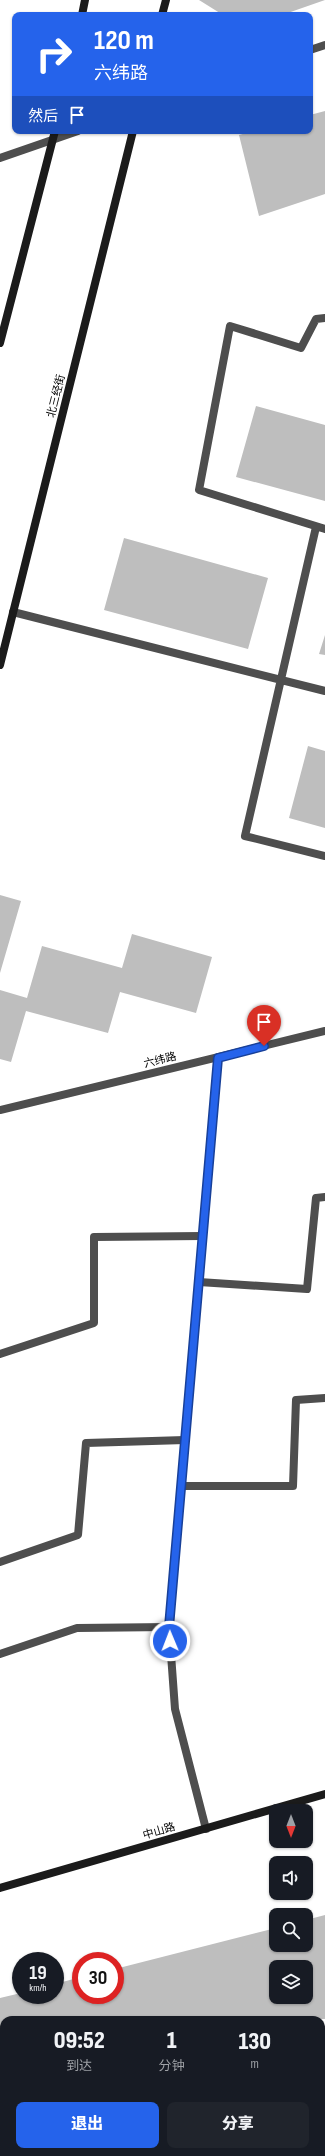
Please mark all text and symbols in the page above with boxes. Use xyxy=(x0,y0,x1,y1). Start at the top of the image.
text: 120 m xyxy=(94,24,154,57)
icon: right xyxy=(28,28,80,80)
text: 六纬路 xyxy=(94,63,148,84)
icon: arrive xyxy=(66,104,88,126)
text: 然后 xyxy=(28,107,58,126)
street label: 北三经街 xyxy=(44,373,68,419)
pin xyxy=(247,1005,281,1046)
icon: arrive xyxy=(253,1011,275,1033)
street label: 六纬路 xyxy=(142,1050,178,1070)
position arrow xyxy=(149,1620,191,1662)
north arrow xyxy=(269,1804,313,1848)
map controls xyxy=(269,1804,313,2004)
street label: 中山路 xyxy=(141,1820,177,1842)
button: sound xyxy=(269,1856,313,1900)
button: search xyxy=(269,1908,313,1952)
speed limit sign: 30 xyxy=(72,1952,124,2004)
button: layers xyxy=(269,1960,313,2004)
text: 19 xyxy=(29,1961,47,1985)
text: km/h xyxy=(29,1982,47,1994)
text: 09:52 xyxy=(54,2026,105,2055)
text: 1 xyxy=(167,2026,177,2055)
text: 130 xyxy=(238,2027,271,2056)
text: m xyxy=(251,2056,259,2072)
text: 到达 xyxy=(66,2058,92,2074)
text: 分钟 xyxy=(159,2058,185,2074)
button: 退出 xyxy=(16,2102,159,2148)
button: 分享 xyxy=(167,2102,309,2148)

